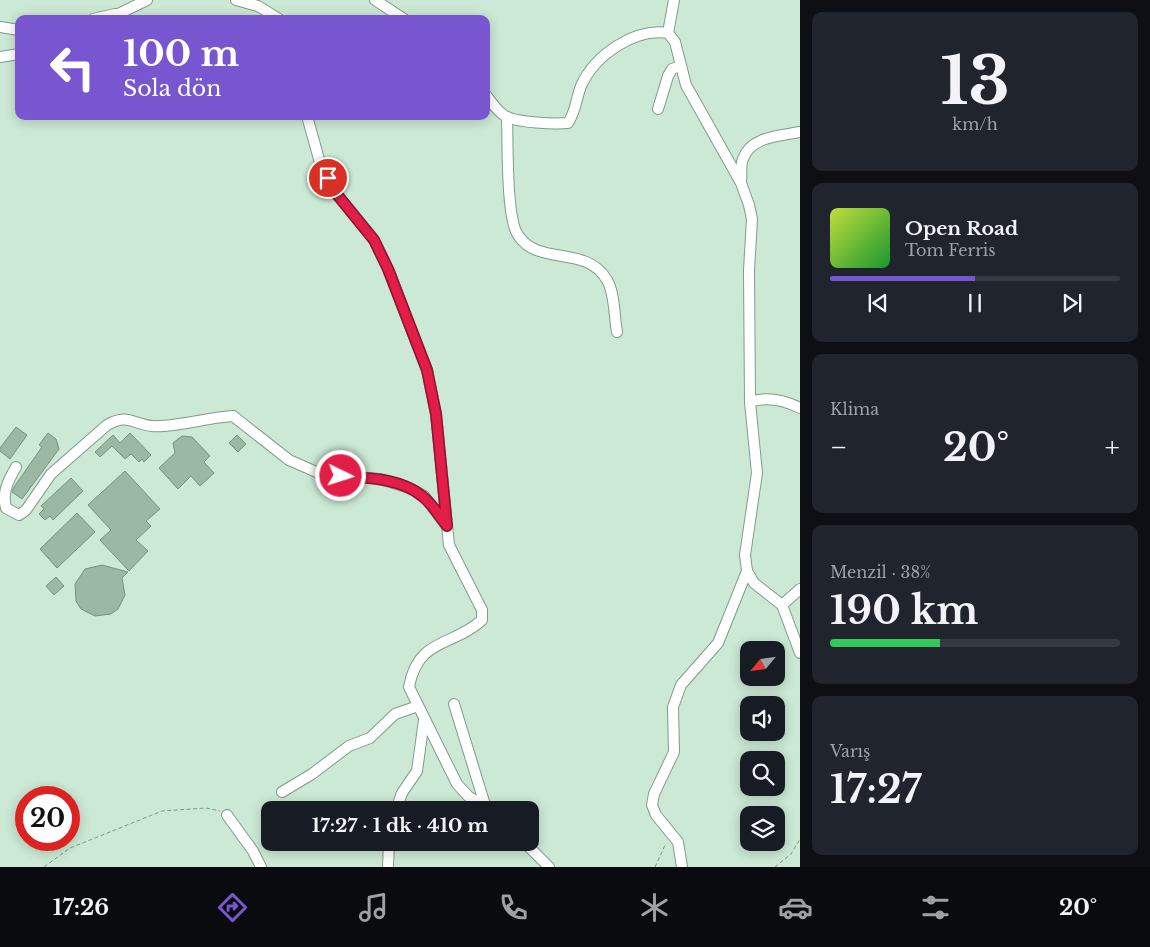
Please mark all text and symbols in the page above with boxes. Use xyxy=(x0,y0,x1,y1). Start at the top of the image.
text: 100 m xyxy=(123,32,239,75)
icon: left xyxy=(40,35,105,100)
text: 13 xyxy=(940,41,1010,122)
text: Sola dön xyxy=(123,75,221,102)
text: km/h xyxy=(952,114,998,134)
pin xyxy=(307,157,349,199)
icon: arrive xyxy=(314,164,342,192)
text: Open Road xyxy=(905,217,1018,240)
text: Tom Ferris xyxy=(905,240,996,260)
icon: previous xyxy=(864,289,892,317)
icon: pause xyxy=(961,289,989,317)
icon: next xyxy=(1058,289,1086,317)
text: Klima xyxy=(830,399,879,419)
text: 20° xyxy=(943,424,1009,471)
text: − xyxy=(830,430,848,465)
text: + xyxy=(1105,430,1120,465)
position arrow xyxy=(314,449,366,501)
text: Menzil · 38% xyxy=(830,562,931,582)
text: 190 km xyxy=(830,587,978,634)
north arrow xyxy=(740,641,785,686)
map controls xyxy=(740,641,785,851)
button: sound xyxy=(740,696,785,741)
text: Varış xyxy=(830,741,870,761)
button: search xyxy=(740,751,785,796)
text: 17:27 xyxy=(830,766,921,813)
speed limit sign: 20 xyxy=(15,786,80,851)
button: layers xyxy=(740,806,785,851)
text: 17:27 · 1 dk · 410 m xyxy=(312,814,488,837)
icon: directions xyxy=(215,890,250,925)
icon: music xyxy=(356,890,391,925)
icon: phone xyxy=(496,890,531,925)
icon: climate xyxy=(637,890,672,925)
icon: car xyxy=(778,890,813,925)
icon: filters xyxy=(918,890,953,925)
text: 17:26 xyxy=(53,894,109,921)
text: 20° xyxy=(1059,894,1097,921)

